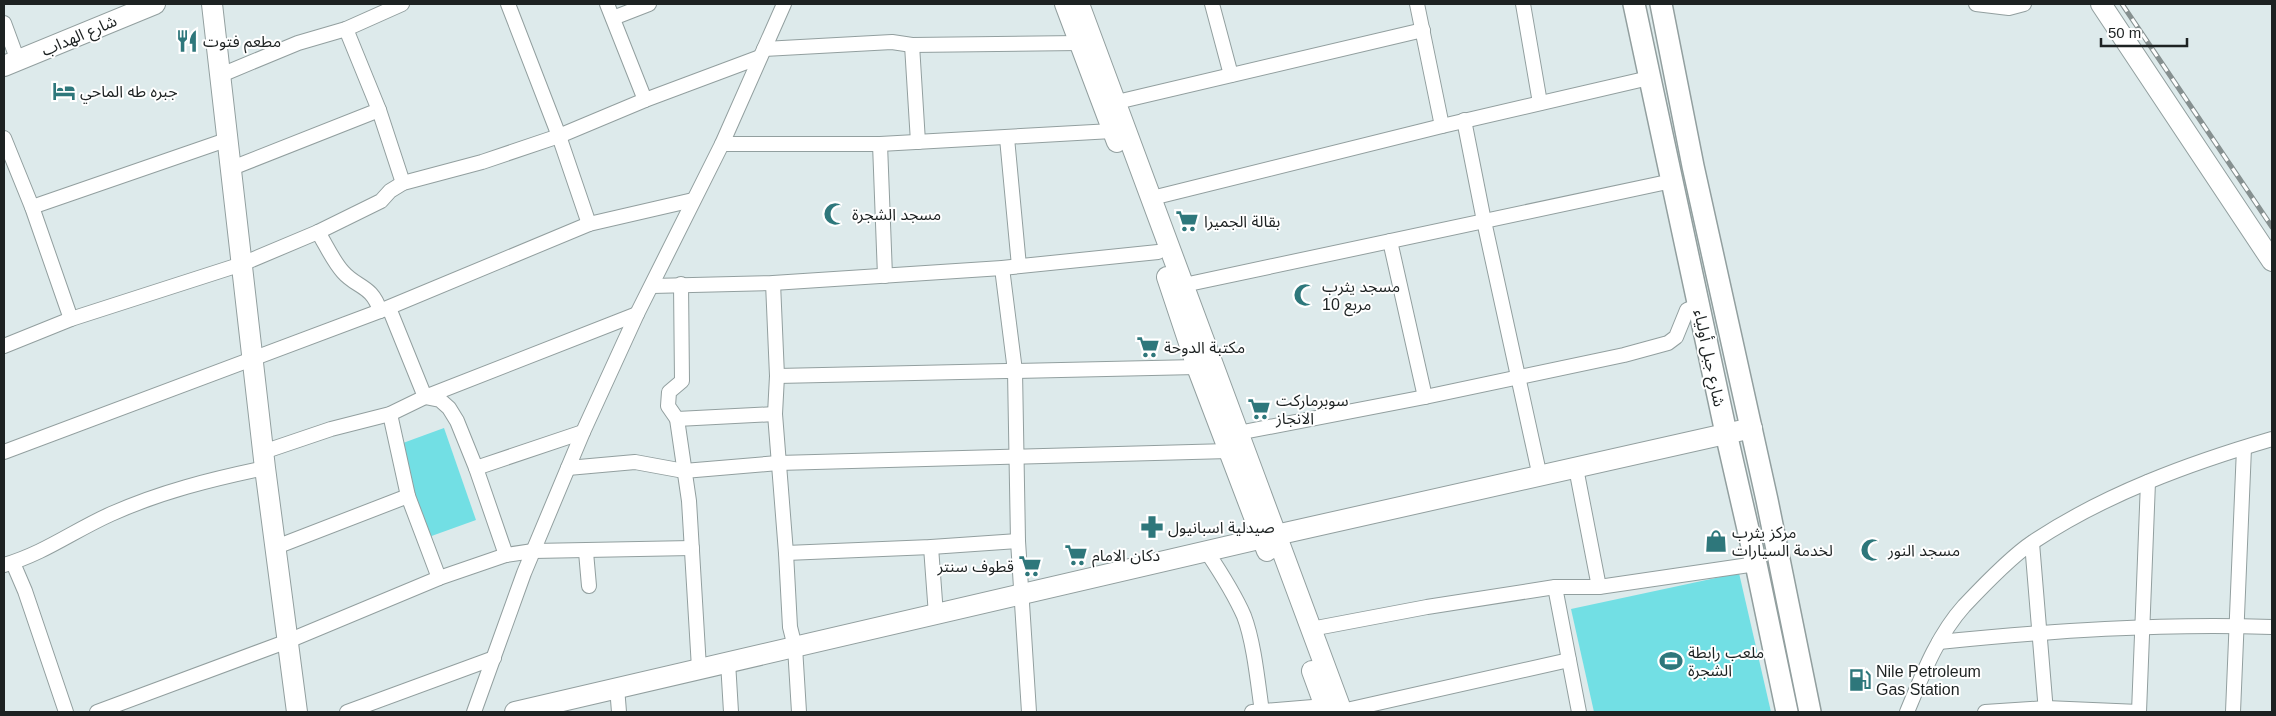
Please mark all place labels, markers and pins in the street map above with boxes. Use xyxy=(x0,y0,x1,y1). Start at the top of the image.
restaurant icon: مطعم فتوت xyxy=(174,28,200,54)
place label: مطعم فتوت xyxy=(203,33,281,54)
hotel icon: جبره طه الماحي xyxy=(51,78,77,104)
place label: جبره طه الماحي xyxy=(80,83,178,104)
mosque icon: مسجد الشجرة xyxy=(822,201,848,227)
place label: مسجد الشجرة xyxy=(852,206,941,224)
supermarket icon: بقالة الجميرا xyxy=(1174,208,1200,234)
place label: بقالة الجميرا xyxy=(1204,213,1280,231)
place label: مسجد يثرب مربع 10 xyxy=(1322,278,1400,317)
mosque icon: مسجد يثرب مربع 10 xyxy=(1292,282,1318,308)
supermarket icon: مكتبة الدوحة xyxy=(1135,334,1161,360)
place label: مكتبة الدوحة xyxy=(1164,339,1245,357)
place label: سوبرماركت الانجاز xyxy=(1275,392,1348,428)
supermarket icon: سوبرماركت الانجاز xyxy=(1246,396,1272,422)
pharmacy icon: صيدلية اسبانيول xyxy=(1139,514,1165,540)
place label: صيدلية اسبانيول xyxy=(1168,519,1275,538)
place label: مركز يثرب لخدمة السيارات xyxy=(1732,524,1833,560)
shop icon: مركز يثرب لخدمة السيارات xyxy=(1703,528,1729,554)
mosque icon: مسجد النور xyxy=(1859,537,1885,563)
supermarket icon: دكان الامام xyxy=(1063,542,1089,568)
place label: مسجد النور xyxy=(1887,542,1960,560)
place label: دكان الامام xyxy=(1092,547,1160,568)
supermarket icon: قطوف سنتر xyxy=(1017,553,1043,579)
place label: قطوف سنتر xyxy=(936,558,1014,576)
place label: ملعب رابطة الشجرة xyxy=(1688,644,1764,680)
sports icon: ملعب رابطة الشجرة xyxy=(1658,648,1684,674)
place label: Nile Petroleum Gas Station xyxy=(1876,663,1981,698)
fuel station icon: Nile Petroleum Gas Station xyxy=(1847,667,1873,693)

